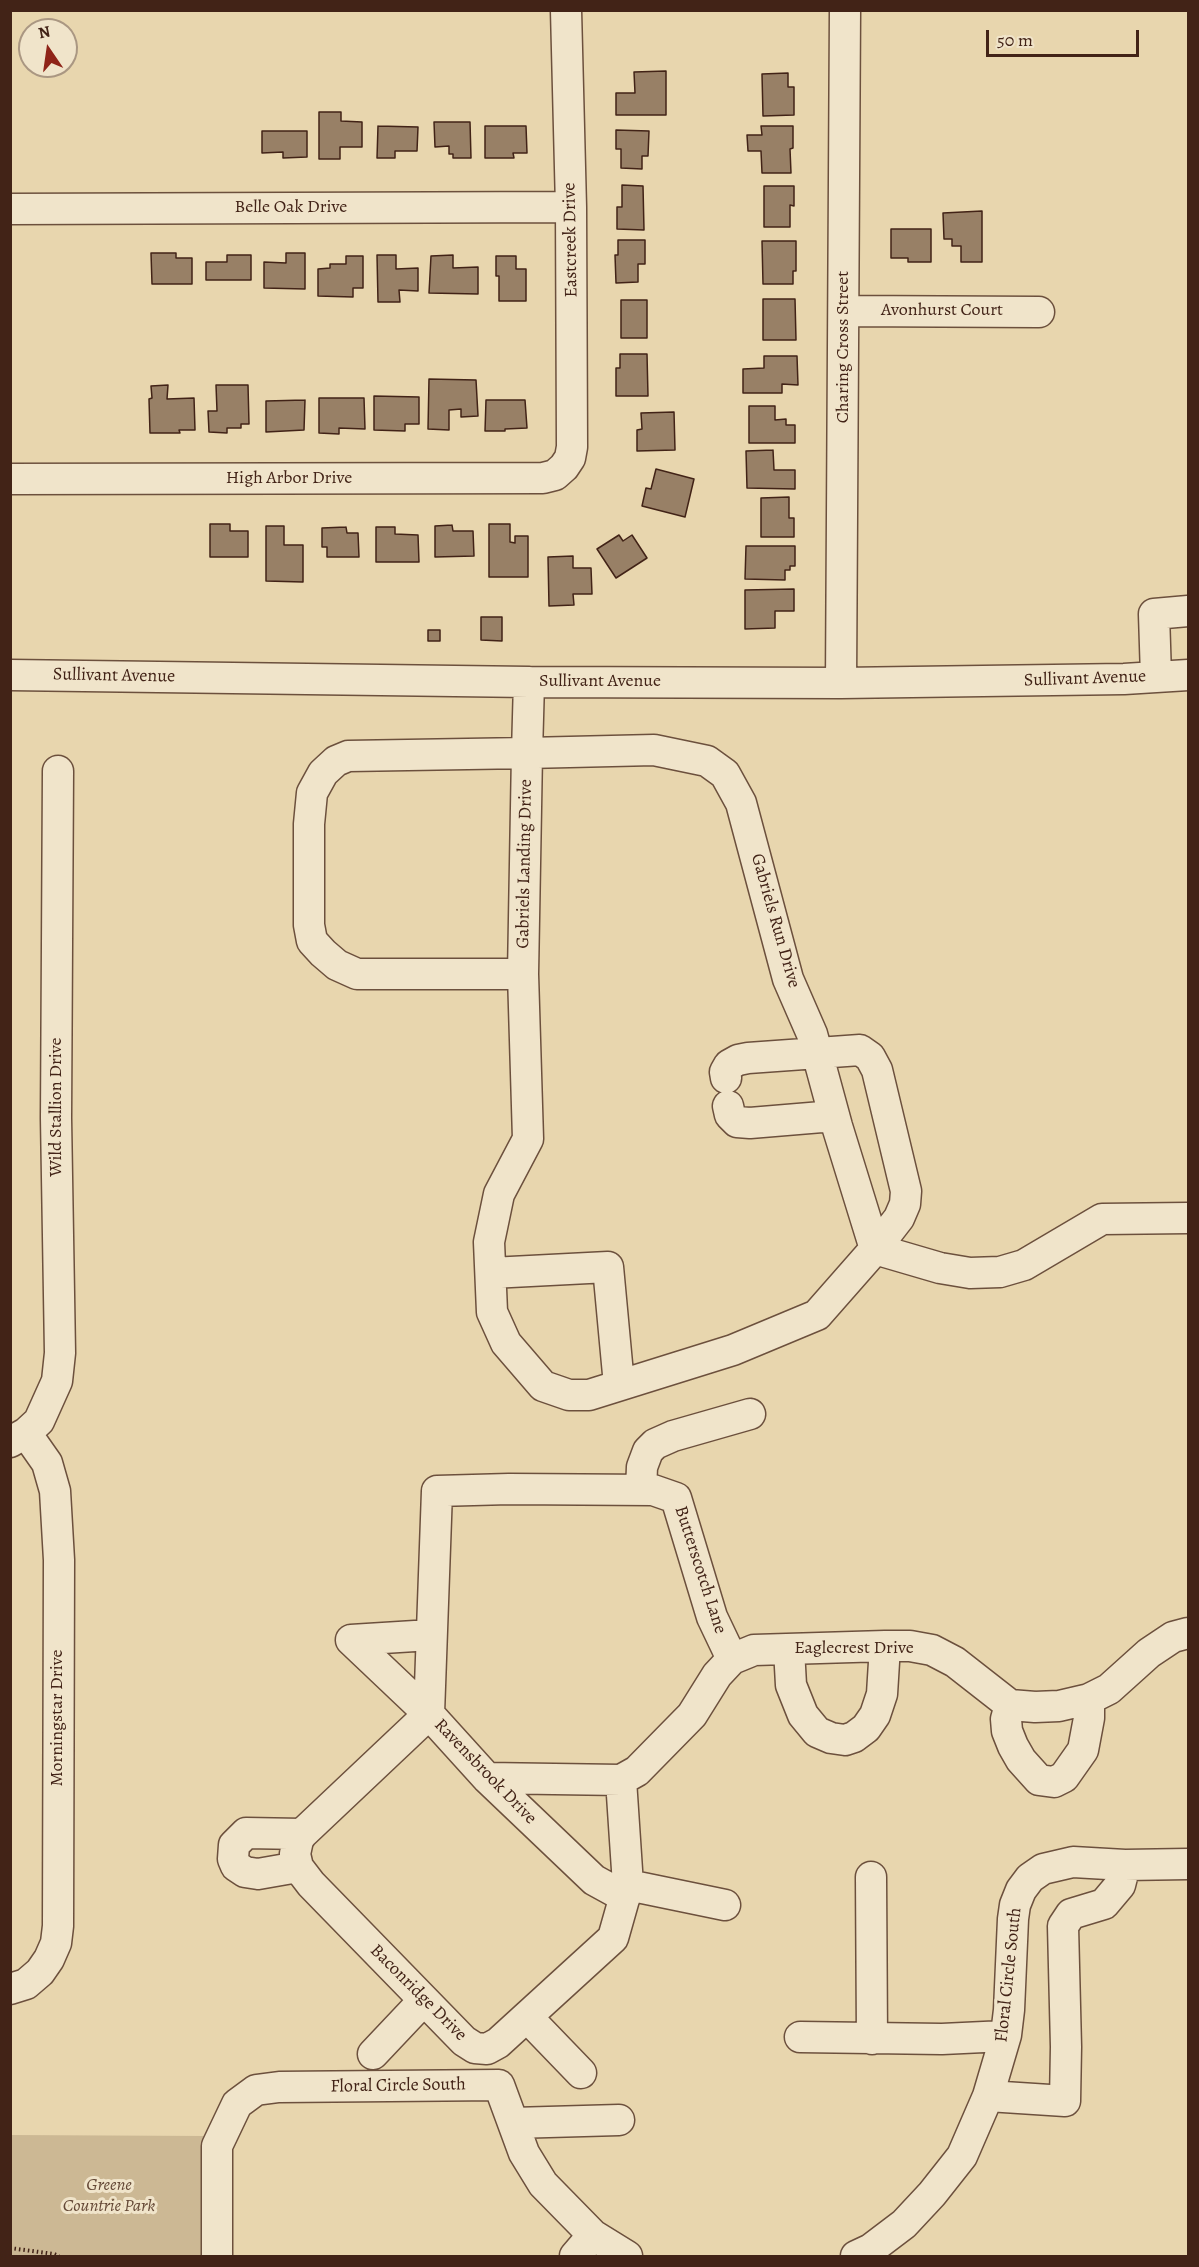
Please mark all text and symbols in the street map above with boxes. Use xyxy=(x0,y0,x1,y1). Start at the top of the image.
north arrow xyxy=(18,18,78,78)
scale bar xyxy=(989,18,1142,56)
text: N xyxy=(36,20,53,44)
text: 50 m xyxy=(997,28,1033,52)
street label: Eastcreek Drive xyxy=(559,182,583,298)
street label: Belle Oak Drive xyxy=(235,197,347,219)
street label: Charing Cross Street xyxy=(833,271,855,423)
street label: Avonhurst Court xyxy=(881,300,1003,322)
street label: High Arbor Drive xyxy=(226,468,352,490)
street label: Sullivant Avenue xyxy=(53,664,175,688)
street label: Sullivant Avenue xyxy=(1024,666,1146,692)
street label: Sullivant Avenue xyxy=(539,671,661,693)
street label: Gabriels Landing Drive xyxy=(513,779,537,949)
street label: Gabriels Run Drive xyxy=(746,851,804,991)
street label: Wild Stallion Drive xyxy=(46,1037,68,1177)
street label: Butterscotch Lane xyxy=(669,1503,731,1637)
street label: Eaglecrest Drive xyxy=(794,1638,914,1660)
street label: Morningstar Drive xyxy=(47,1650,69,1786)
street label: Ravensbrook Drive xyxy=(429,1715,541,1829)
street label: Floral Circle South xyxy=(991,1907,1027,2043)
street label: Baconridge Drive xyxy=(365,1940,471,2046)
street label: Floral Circle South xyxy=(330,2074,466,2098)
park label: Greene Countrie Park xyxy=(63,2175,155,2218)

